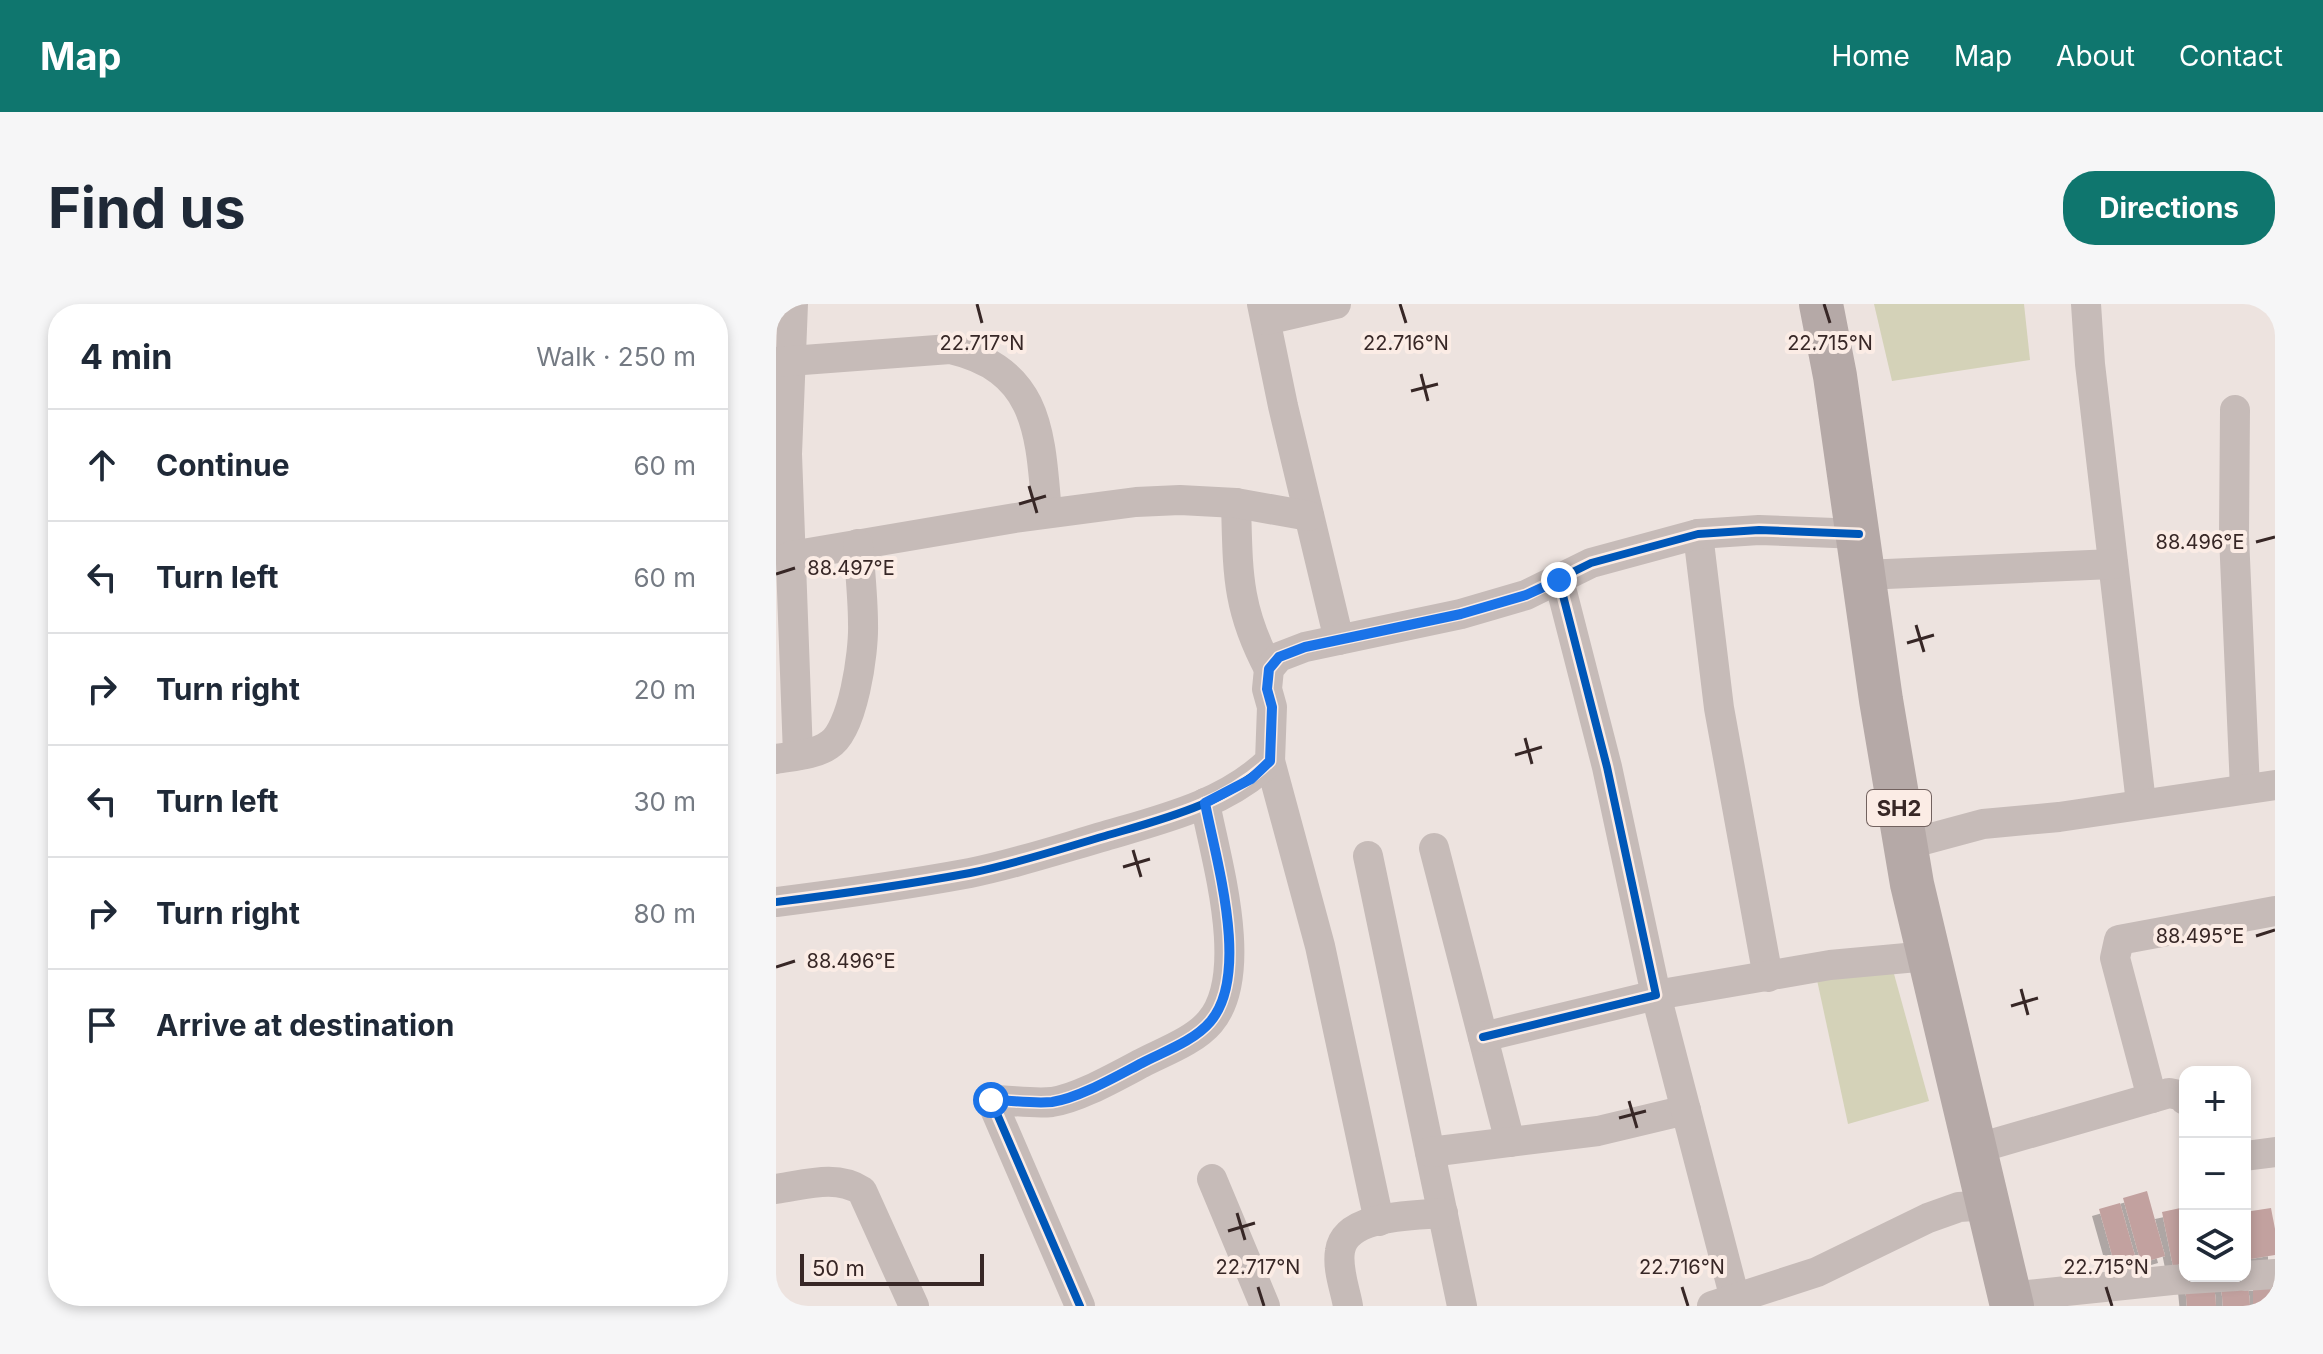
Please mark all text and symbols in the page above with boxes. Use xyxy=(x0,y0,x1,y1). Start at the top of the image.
text: Map xyxy=(40,33,121,79)
text: Home xyxy=(1831,39,1910,73)
text: Map xyxy=(1954,39,2012,73)
text: About xyxy=(2056,39,2135,73)
text: Contact xyxy=(2179,39,2283,73)
button: Directions xyxy=(2063,171,2275,245)
text: Find us xyxy=(48,174,246,242)
text: 22.717°N xyxy=(940,331,1024,355)
text: 22.716°N xyxy=(1363,331,1449,355)
text: 22.715°N xyxy=(1787,331,1873,355)
text: 4 min xyxy=(80,336,172,377)
text: Walk · 250 m xyxy=(536,341,696,372)
icon: ahead xyxy=(80,443,124,487)
text: Continue xyxy=(156,447,290,483)
text: 60 m xyxy=(633,450,696,481)
text: 88.496°E xyxy=(2156,530,2244,554)
icon: left xyxy=(80,555,124,599)
text: 88.497°E xyxy=(807,556,895,580)
text: Turn left xyxy=(156,559,278,595)
text: 60 m xyxy=(633,562,696,593)
route end xyxy=(1541,562,1577,598)
icon: right xyxy=(80,667,124,711)
text: Turn right xyxy=(156,671,300,707)
text: 20 m xyxy=(634,674,696,705)
icon: left xyxy=(80,779,124,823)
text: Turn left xyxy=(156,783,278,819)
text: 30 m xyxy=(633,786,696,817)
road number: SH2 xyxy=(1867,790,1931,826)
icon: right xyxy=(80,891,124,935)
text: Turn right xyxy=(156,895,300,931)
text: 80 m xyxy=(633,898,696,929)
text: 88.495°E xyxy=(2156,924,2244,948)
text: 88.496°E xyxy=(807,949,895,973)
icon: arrive xyxy=(80,1003,124,1047)
text: Arrive at destination xyxy=(156,1007,454,1043)
map controls xyxy=(2179,1066,2251,1282)
button: + xyxy=(2179,1066,2251,1138)
route start xyxy=(973,1082,1009,1118)
button: − xyxy=(2179,1138,2251,1210)
button: layers xyxy=(2179,1210,2251,1282)
scale bar xyxy=(800,1250,984,1286)
text: 50 m xyxy=(812,1255,865,1281)
text: 22.717°N xyxy=(1216,1255,1300,1279)
text: 22.716°N xyxy=(1639,1255,1725,1279)
text: 22.715°N xyxy=(2063,1255,2149,1279)

